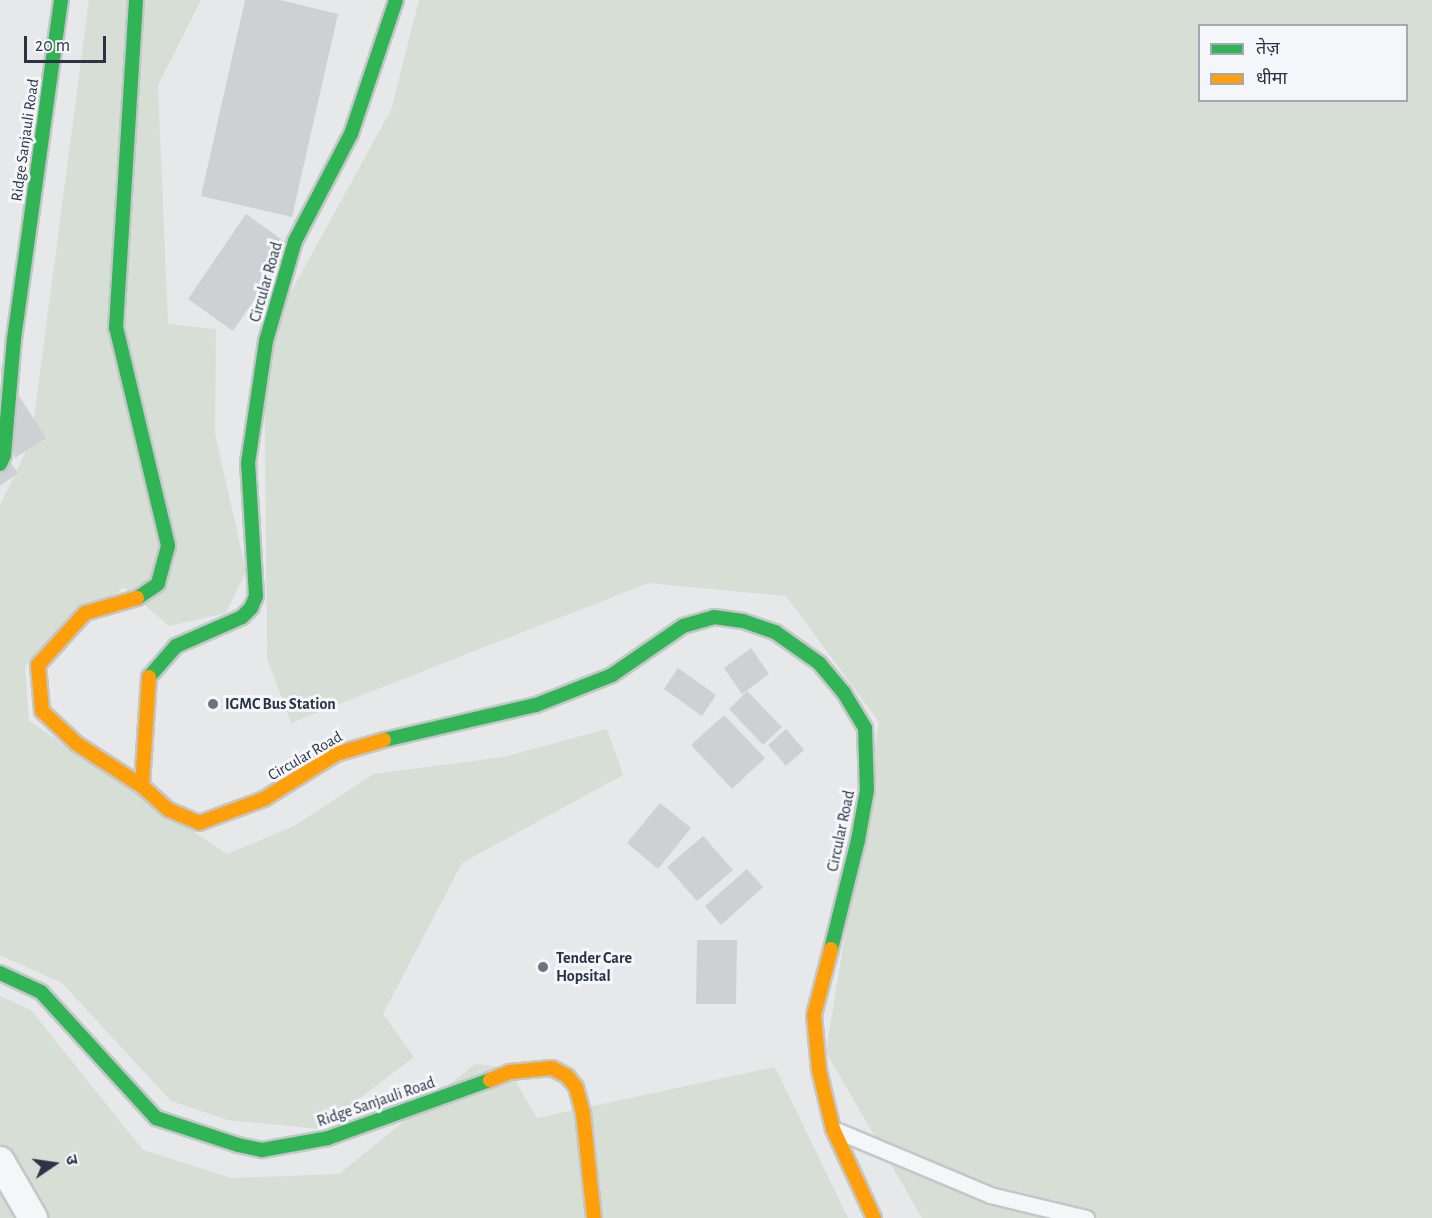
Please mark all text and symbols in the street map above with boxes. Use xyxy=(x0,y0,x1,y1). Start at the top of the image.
scale bar xyxy=(27,24,110,62)
legend xyxy=(1198,24,1408,102)
text: 20 m xyxy=(35,37,70,55)
text: तेज़ xyxy=(1256,40,1280,58)
text: धीमा xyxy=(1256,70,1287,88)
street label: Ridge Sanjauli Road xyxy=(7,77,43,203)
street label: Circular Road xyxy=(245,240,287,324)
place label: IGMC Bus Station xyxy=(225,694,336,714)
marker: IGMC Bus Station xyxy=(206,697,220,711)
street label: Circular Road xyxy=(264,727,346,785)
street label: Circular Road xyxy=(823,789,859,873)
place label: Tender Care Hopsital xyxy=(556,948,632,986)
marker: Tender Care Hopsital xyxy=(534,958,552,976)
street label: Ridge Sanjauli Road xyxy=(314,1073,438,1131)
north arrow xyxy=(24,1134,84,1194)
text: उ xyxy=(63,1154,80,1166)

